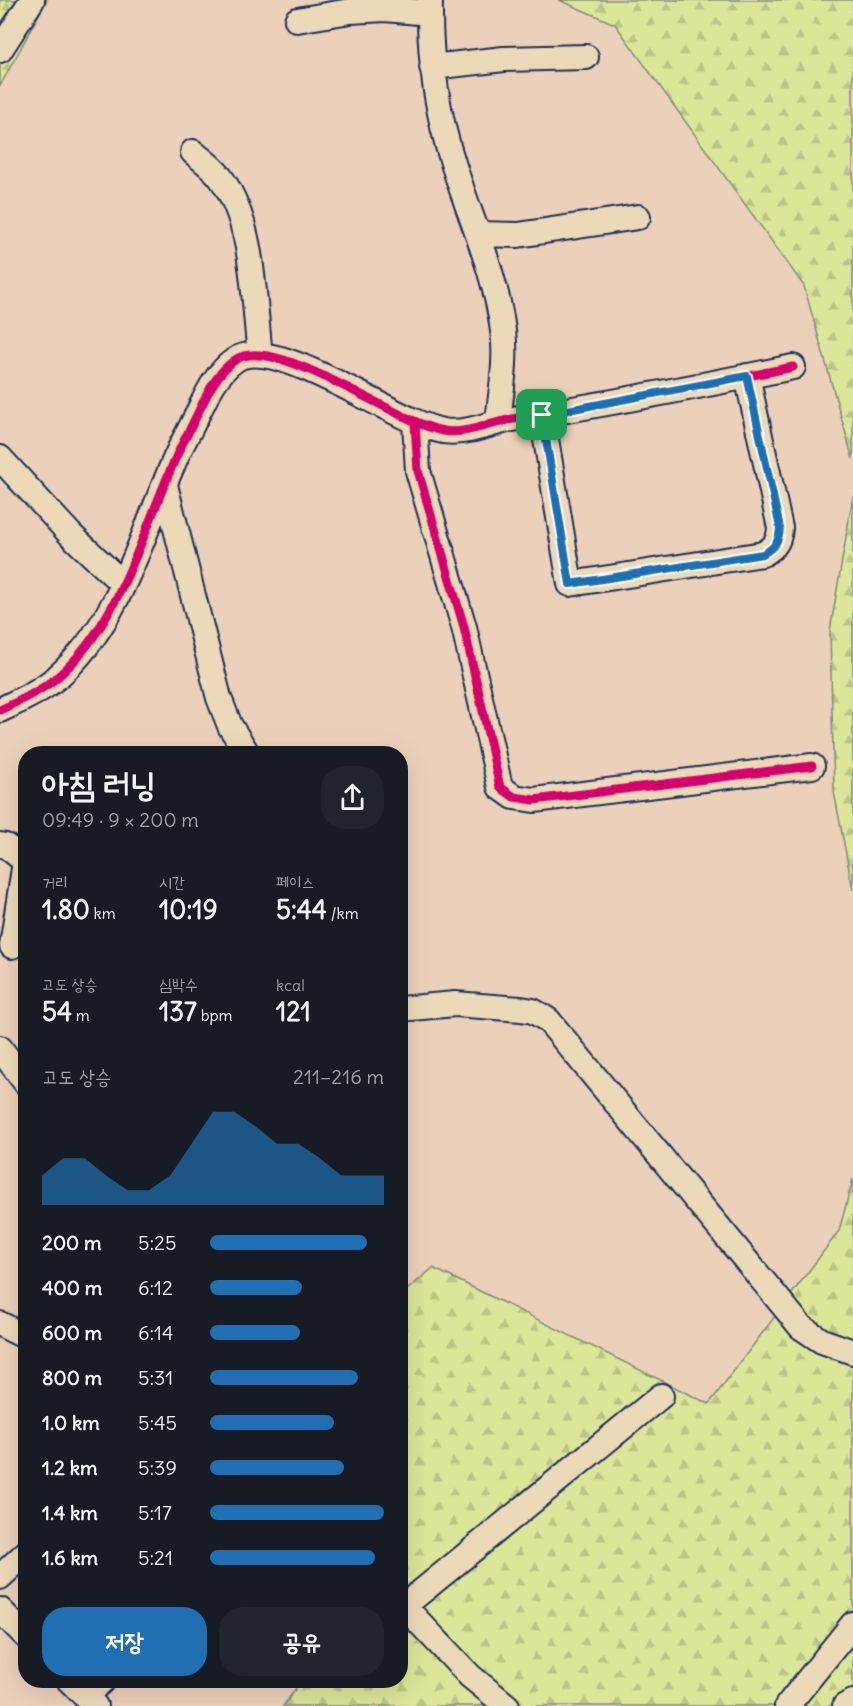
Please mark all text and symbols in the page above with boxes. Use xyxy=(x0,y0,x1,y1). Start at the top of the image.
pin xyxy=(516,389,567,440)
icon: arrive xyxy=(525,398,558,431)
text: 아침 러닝 xyxy=(42,763,156,805)
button: share xyxy=(321,766,384,829)
text: 09:49 · 9 × 200 m xyxy=(42,807,199,832)
text: 거리 xyxy=(42,872,68,892)
text: 시간 xyxy=(159,872,185,892)
text: 페이스 xyxy=(276,872,315,892)
text: 1.80 xyxy=(42,893,90,926)
text: 10:19 xyxy=(159,893,218,926)
text: 5:44 xyxy=(276,893,327,926)
text: km xyxy=(90,903,116,923)
text: /km xyxy=(327,903,359,923)
text: 고도 상승 xyxy=(42,974,97,994)
text: 심박수 xyxy=(159,974,198,994)
text: kcal xyxy=(276,975,305,995)
text: 54 xyxy=(42,995,72,1028)
text: 137 xyxy=(159,995,197,1028)
text: 121 xyxy=(276,995,311,1028)
text: m xyxy=(72,1005,90,1025)
text: bpm xyxy=(197,1005,233,1025)
text: 고도 상승 xyxy=(42,1064,111,1089)
text: 211–216 m xyxy=(293,1064,384,1089)
text: 200 m xyxy=(42,1230,102,1255)
text: 5:25 xyxy=(138,1230,176,1255)
text: 400 m xyxy=(42,1275,102,1300)
text: 6:12 xyxy=(138,1275,173,1300)
text: 600 m xyxy=(42,1320,102,1345)
text: 6:14 xyxy=(138,1320,174,1345)
text: 800 m xyxy=(42,1365,102,1390)
text: 5:31 xyxy=(138,1365,173,1390)
text: 1.0 km xyxy=(42,1410,100,1435)
text: 5:45 xyxy=(138,1410,177,1435)
text: 1.2 km xyxy=(42,1455,98,1480)
text: 5:39 xyxy=(138,1455,177,1480)
text: 1.4 km xyxy=(42,1500,98,1525)
text: 5:17 xyxy=(138,1500,172,1525)
text: 1.6 km xyxy=(42,1545,98,1570)
text: 5:21 xyxy=(138,1545,173,1570)
button: 저장 xyxy=(42,1607,207,1676)
button: 공유 xyxy=(219,1607,384,1676)

